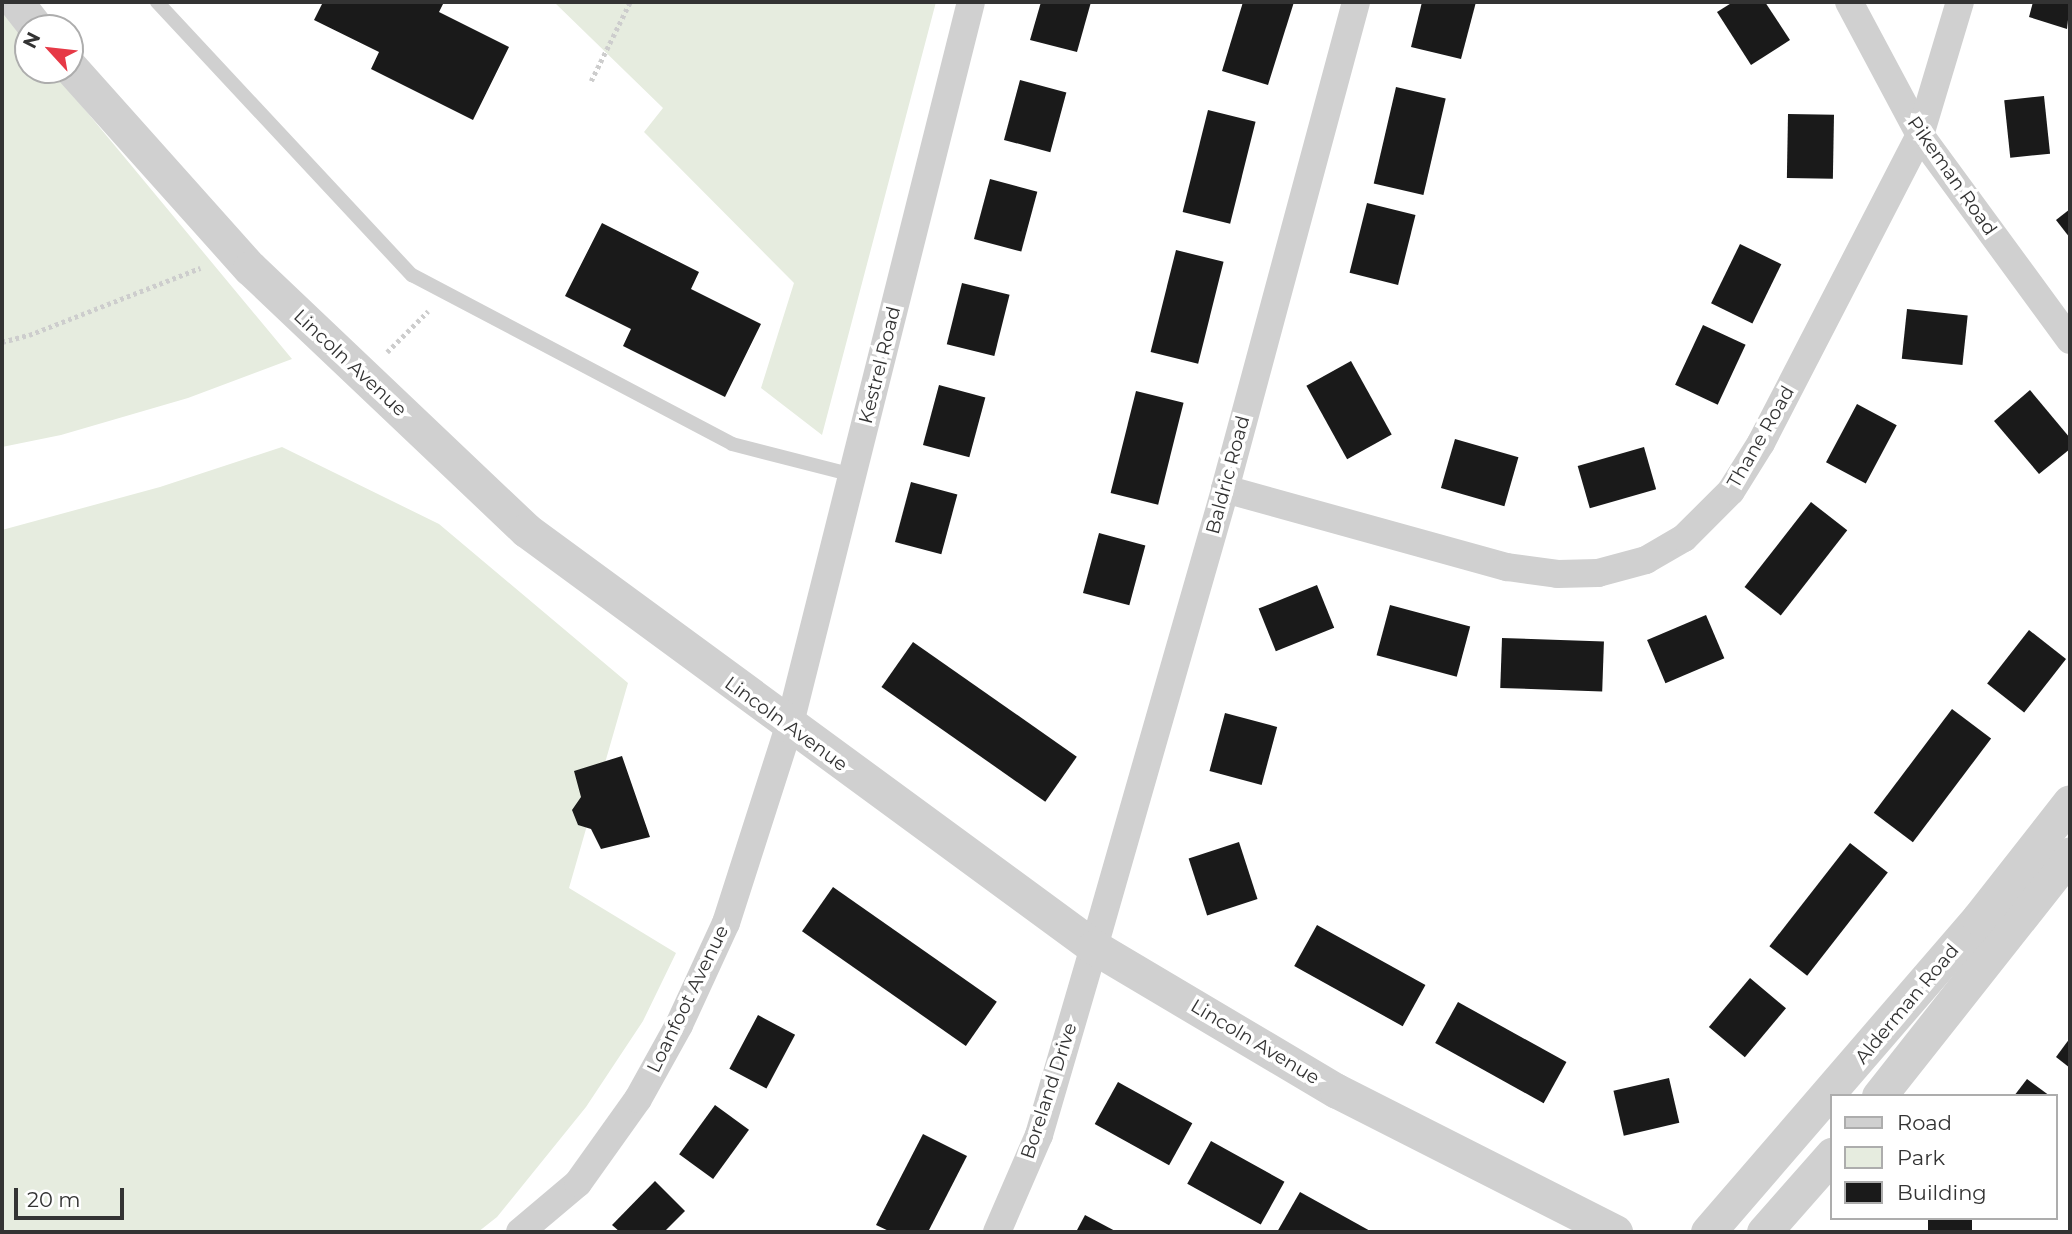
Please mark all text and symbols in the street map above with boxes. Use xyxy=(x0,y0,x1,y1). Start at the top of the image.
north arrow xyxy=(14,14,84,84)
text: N xyxy=(18,28,45,52)
street label: Pikeman Road xyxy=(1902,112,2002,240)
street label: Kestrel Road xyxy=(854,304,906,426)
street label: Lincoln Avenue xyxy=(289,305,411,421)
street label: Thane Road xyxy=(1723,382,1799,492)
street label: Baldric Road xyxy=(1201,413,1255,537)
street label: Lincoln Avenue xyxy=(720,672,852,776)
street label: Loanfoot Avenue xyxy=(642,921,734,1077)
street label: Alderman Road xyxy=(1850,939,1964,1069)
street label: Lincoln Avenue xyxy=(1186,995,1324,1089)
street label: Boreland Drive xyxy=(1016,1020,1082,1162)
legend xyxy=(1830,1094,2058,1220)
text: Road xyxy=(1897,1110,1952,1135)
text: Park xyxy=(1897,1145,1945,1170)
scale bar xyxy=(18,1174,128,1218)
text: Building xyxy=(1897,1180,1987,1205)
text: 20 m xyxy=(27,1187,81,1212)

